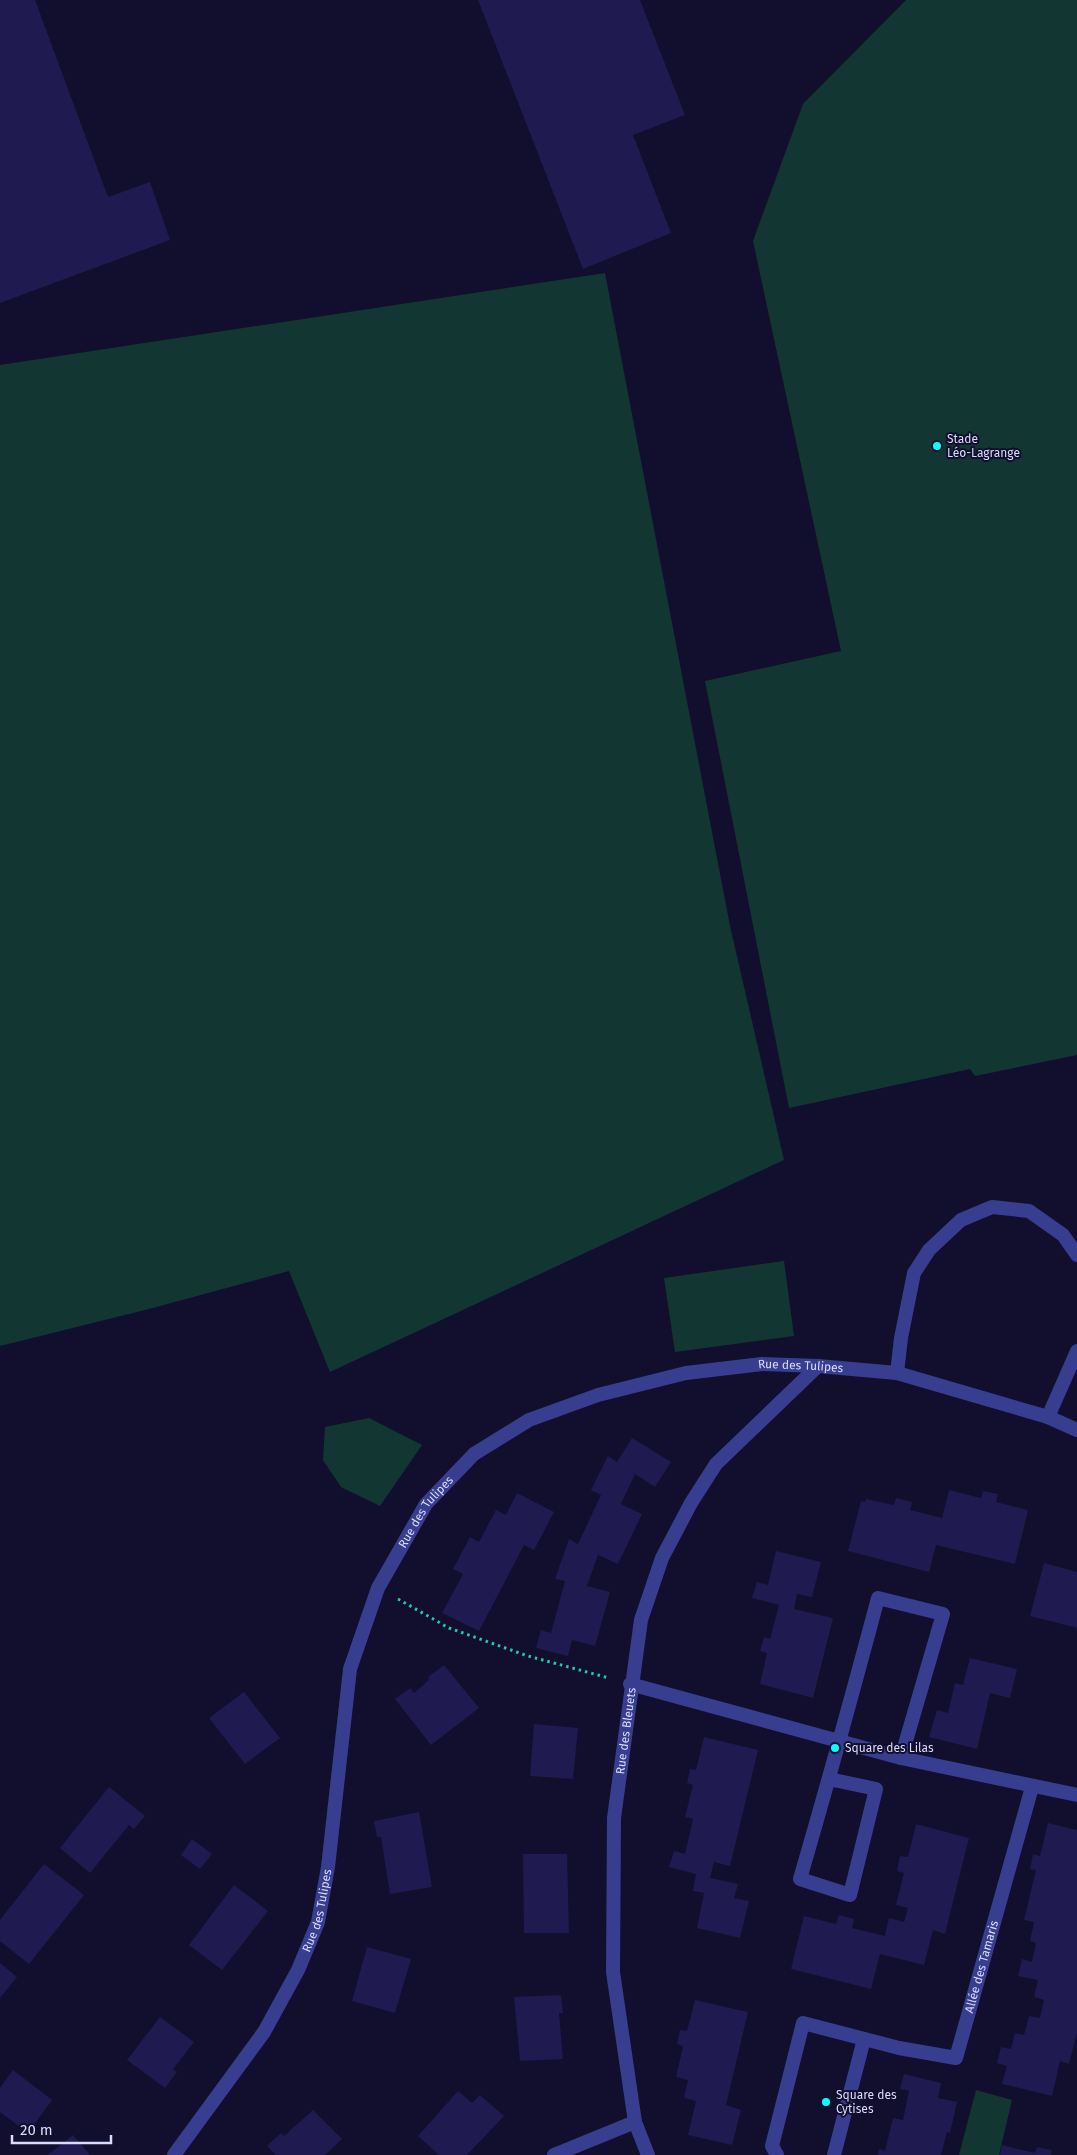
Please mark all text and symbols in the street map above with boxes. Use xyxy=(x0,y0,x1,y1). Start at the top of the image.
place label: Stade Léo-Lagrange xyxy=(947,432,1020,460)
marker: Stade Léo-Lagrange xyxy=(931,440,943,452)
street label: Rue des Tulipes xyxy=(757,1357,844,1375)
street label: Rue des Tulipes xyxy=(395,1473,456,1550)
street label: Rue des Bleuets xyxy=(613,1686,639,1775)
place label: Square des Lilas xyxy=(845,1741,934,1755)
marker: Square des Lilas xyxy=(829,1742,841,1754)
street label: Rue des Tulipes xyxy=(299,1868,335,1954)
street label: Allée des Tamaris xyxy=(962,1919,1001,2015)
place label: Square des Cytises xyxy=(836,2088,897,2116)
marker: Square des Cytises xyxy=(820,2096,832,2108)
scale bar xyxy=(12,2112,111,2144)
text: 20 m xyxy=(20,2121,53,2139)

